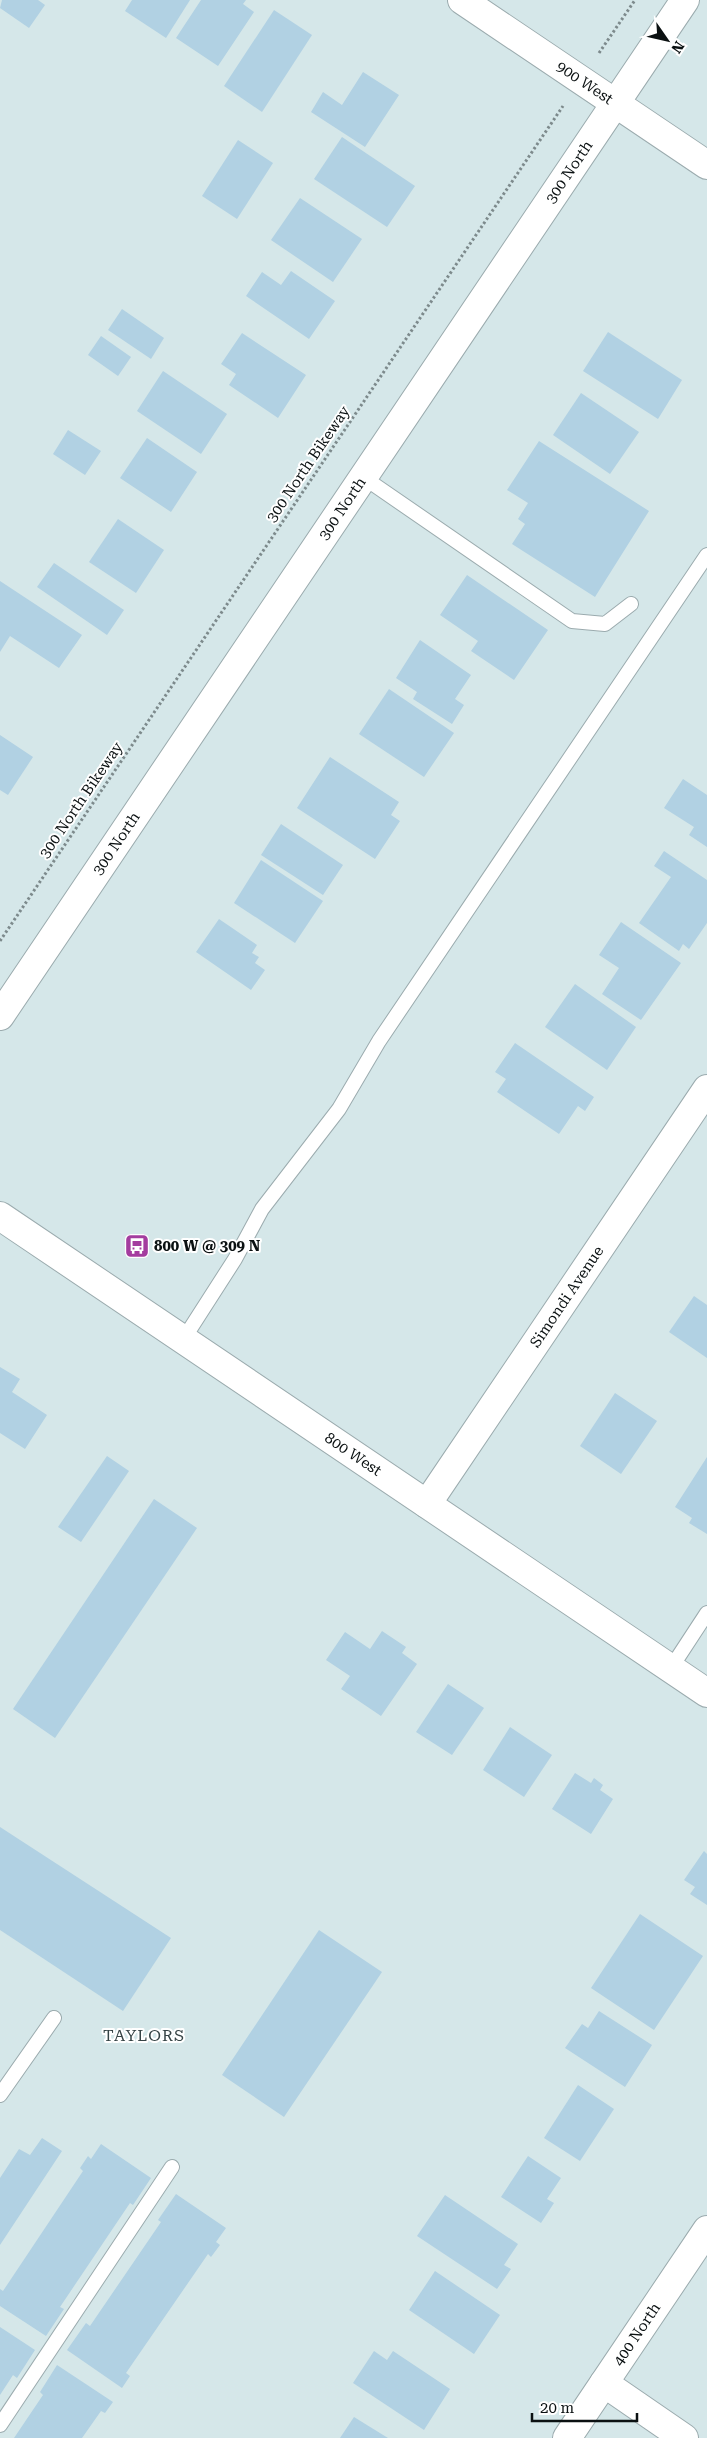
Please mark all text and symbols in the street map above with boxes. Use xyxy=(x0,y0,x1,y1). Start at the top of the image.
north arrow xyxy=(642,15,692,65)
text: N xyxy=(668,38,687,56)
street label: 900 West xyxy=(553,57,617,108)
street label: 300 North xyxy=(542,137,597,207)
street label: 300 North Bikeway xyxy=(262,402,354,526)
street label: 300 North xyxy=(314,473,370,543)
street label: 300 North Bikeway xyxy=(35,738,127,862)
street label: 300 North xyxy=(87,808,143,878)
bus stop icon: 800 W @ 309 N xyxy=(124,1233,150,1259)
place label: 800 W @ 309 N xyxy=(154,1237,261,1255)
street label: Simondi Avenue xyxy=(526,1242,608,1351)
street label: 800 West xyxy=(321,1429,385,1480)
district label: TAYLORS xyxy=(103,2026,185,2045)
street label: 400 North xyxy=(609,2299,664,2369)
scale bar xyxy=(532,2390,637,2422)
text: 20 m xyxy=(540,2399,575,2417)

